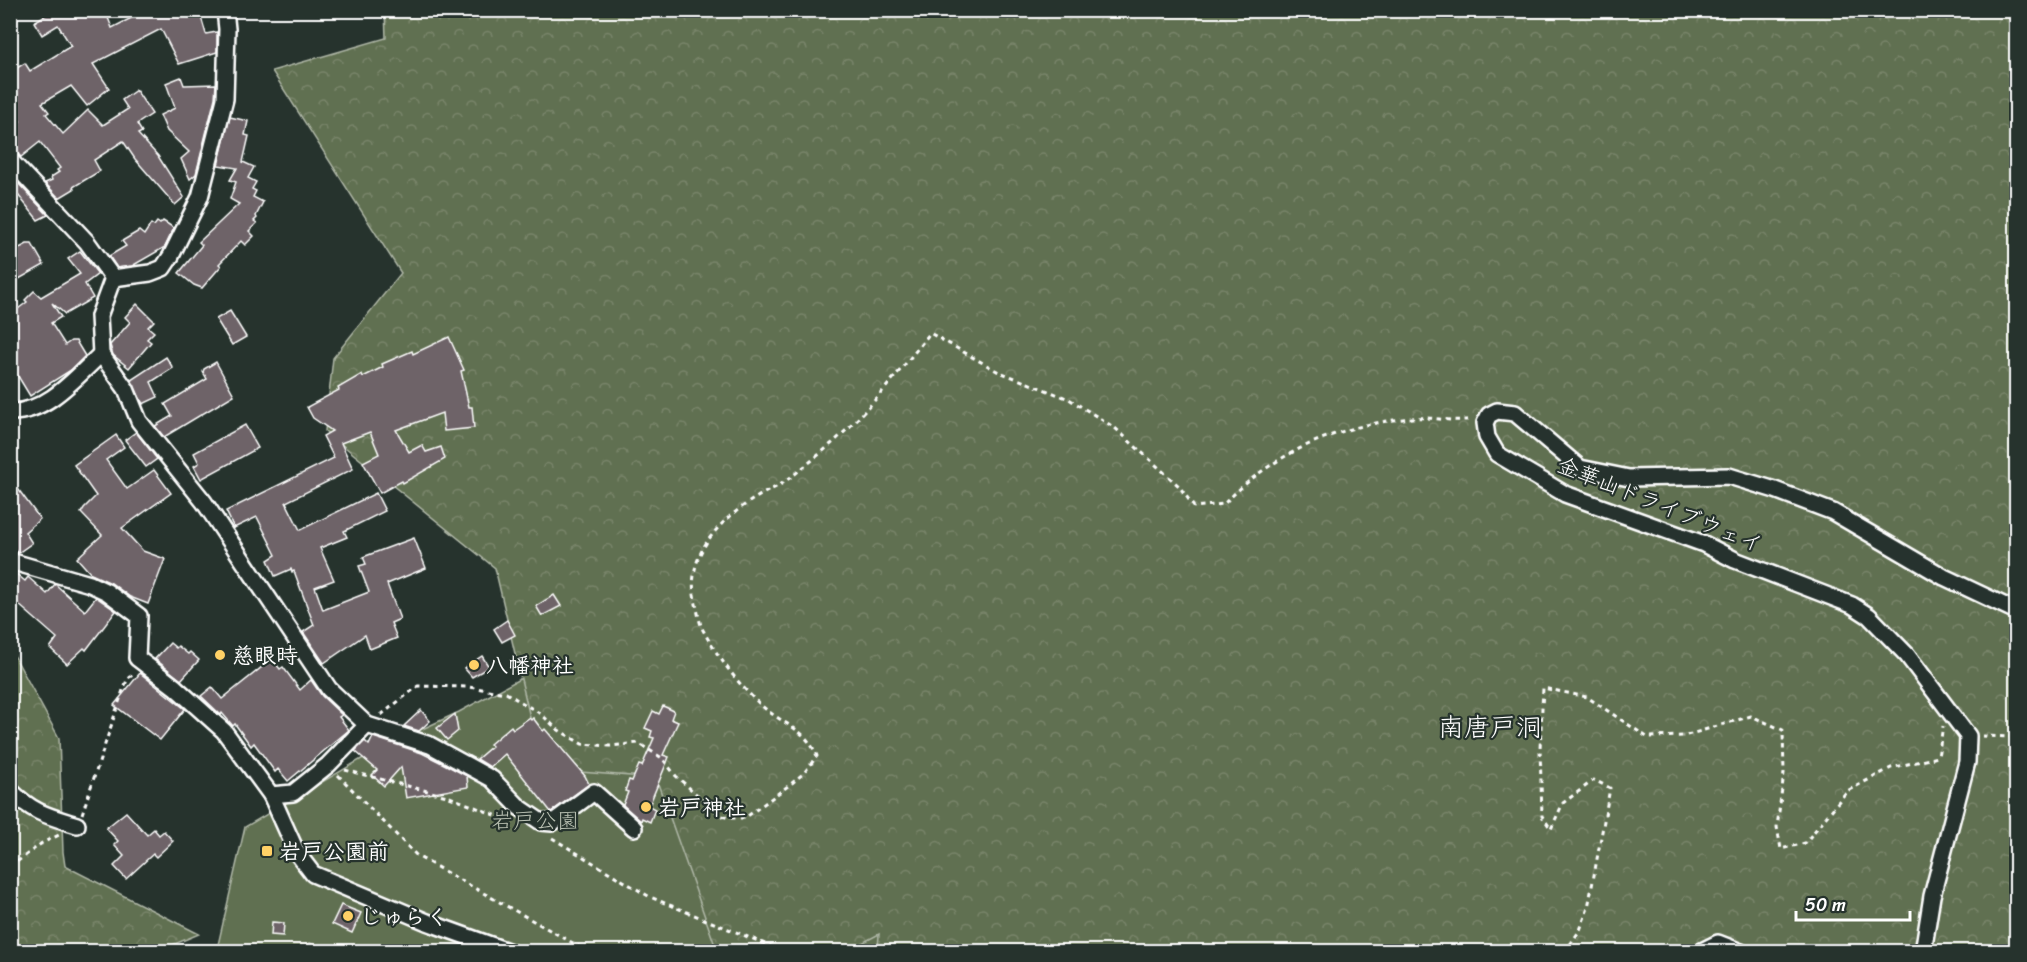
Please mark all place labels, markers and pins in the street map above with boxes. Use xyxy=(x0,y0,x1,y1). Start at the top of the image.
place label: 慈眼時 xyxy=(232,636,298,675)
place label: 八幡神社 xyxy=(486,646,574,685)
marker: 慈眼時 xyxy=(213,648,227,662)
marker: 八幡神社 xyxy=(467,658,481,672)
place label: 岩戸神社 xyxy=(658,788,746,827)
marker: 岩戸神社 xyxy=(639,800,653,814)
place label: 岩戸公園前 xyxy=(279,832,389,871)
marker: 岩戸公園前 xyxy=(260,844,274,858)
place label: じゅらく xyxy=(360,897,448,936)
marker: じゅらく xyxy=(341,909,355,923)

